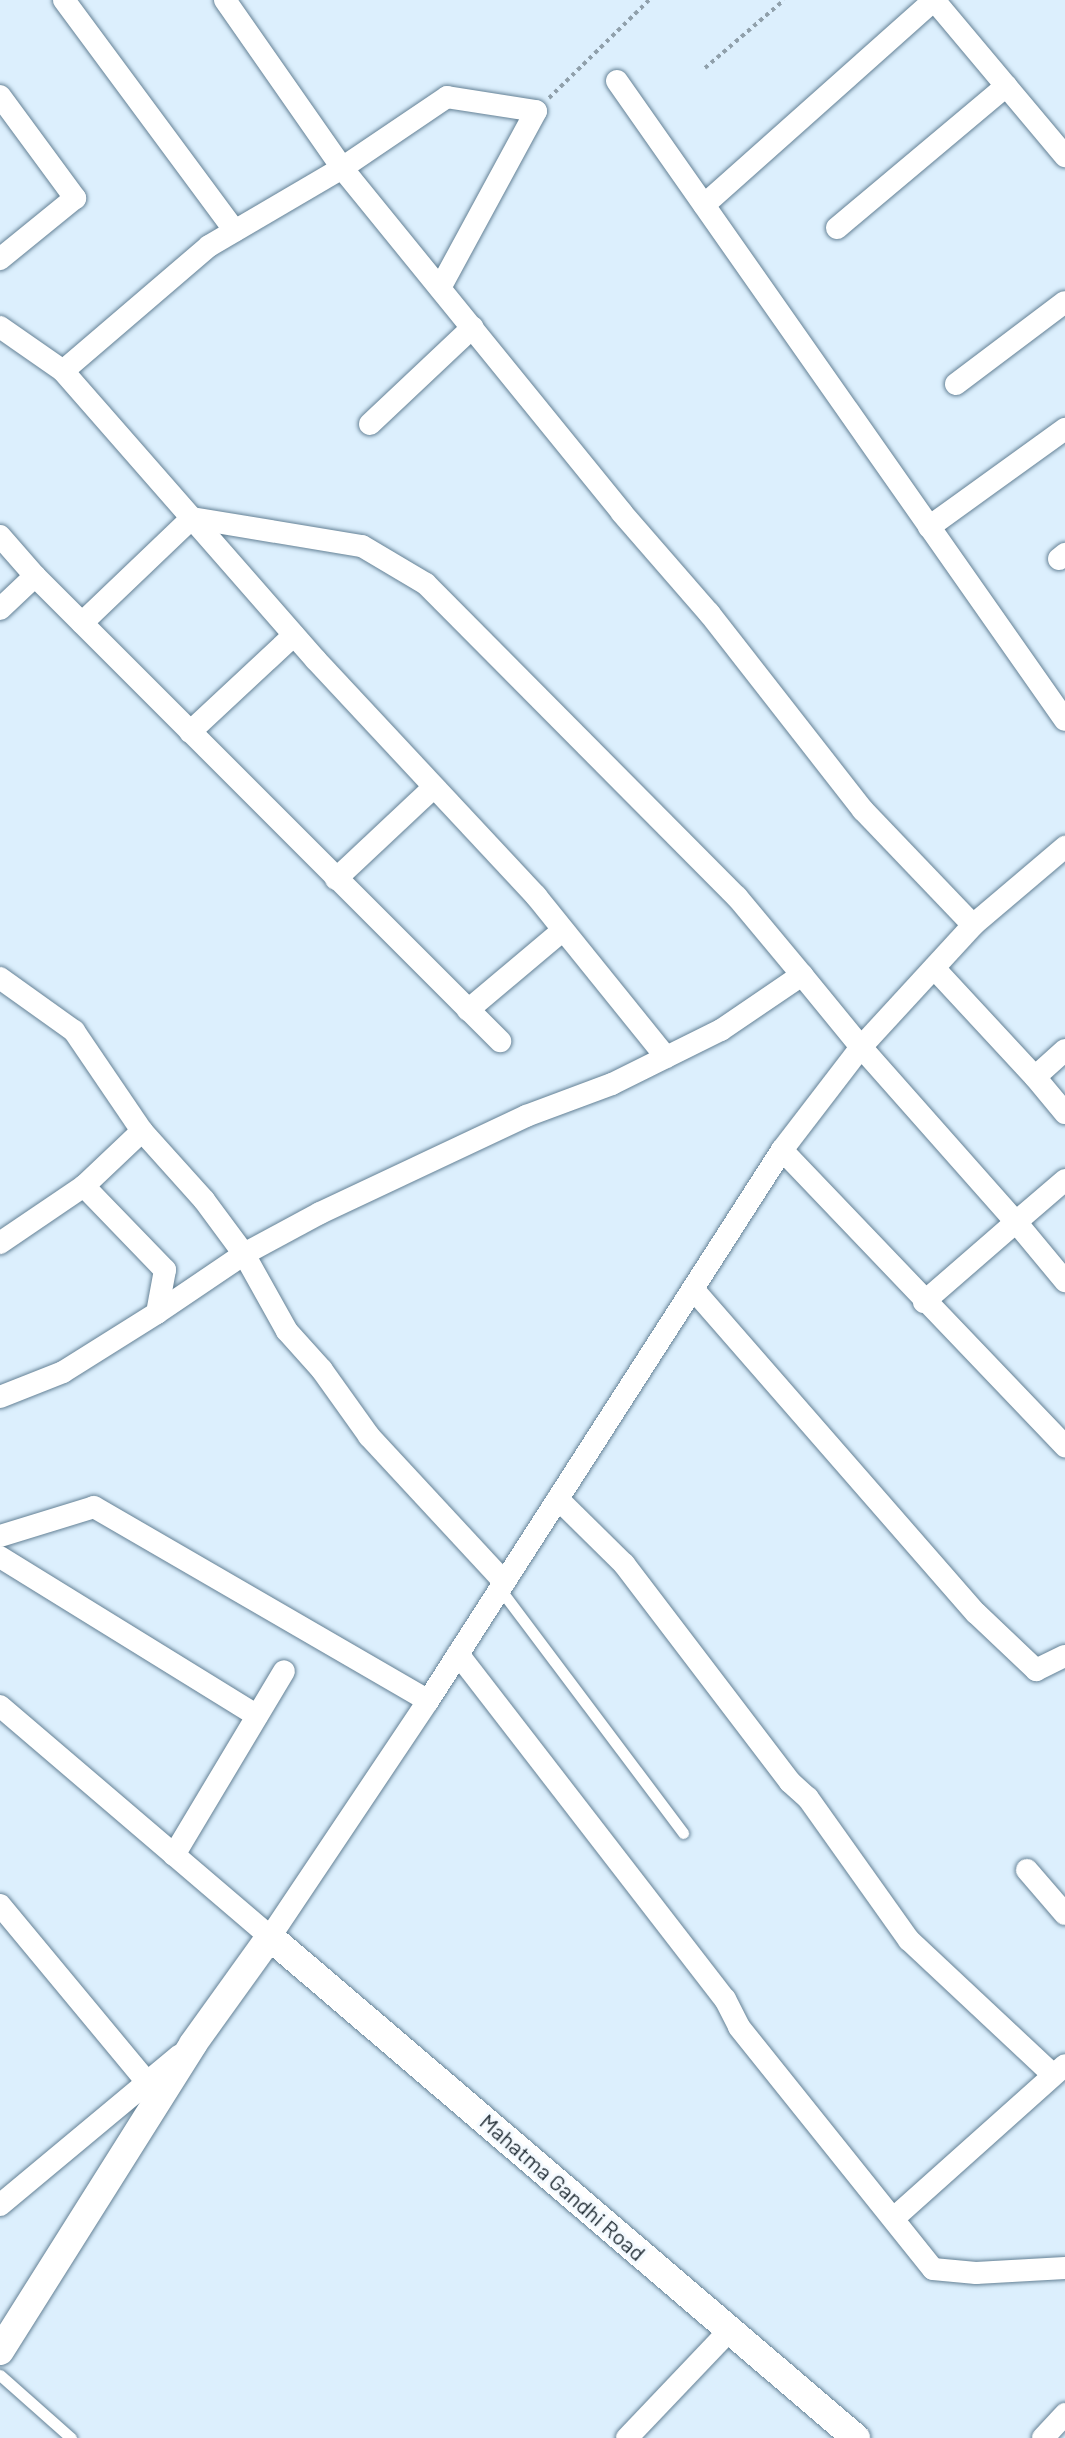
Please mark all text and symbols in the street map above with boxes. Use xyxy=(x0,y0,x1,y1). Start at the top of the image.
street label: Mahatma Gandhi Road xyxy=(475,2108,651,2266)

